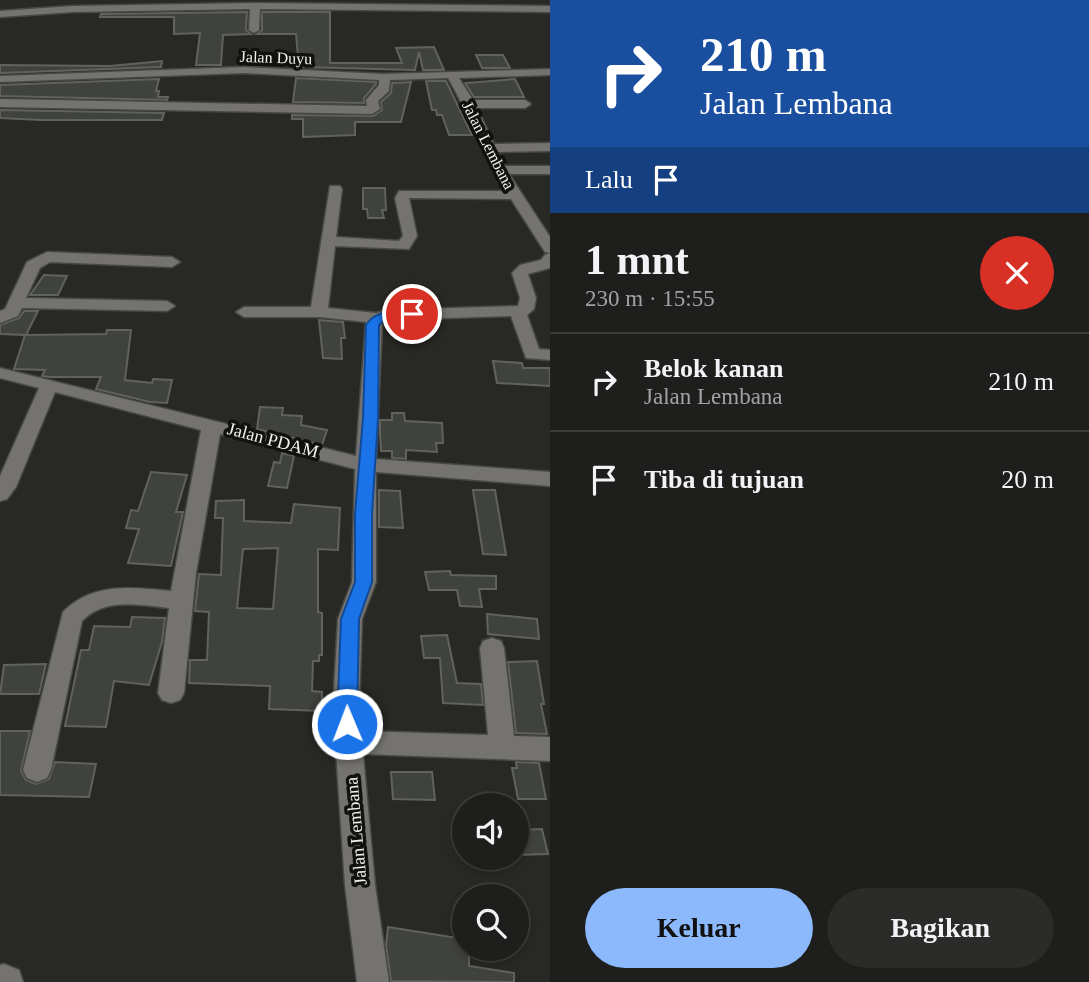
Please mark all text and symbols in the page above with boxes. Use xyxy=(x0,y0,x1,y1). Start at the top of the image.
text: 210 m xyxy=(700,27,827,82)
icon: right xyxy=(585,28,676,119)
street label: Jalan Duyu xyxy=(239,48,312,68)
text: Jalan Lembana xyxy=(700,85,893,121)
street label: Jalan Lembana xyxy=(459,98,518,192)
icon: arrive xyxy=(647,161,685,199)
text: Lalu xyxy=(585,165,633,194)
button: close xyxy=(980,236,1054,310)
text: 1 mnt xyxy=(585,237,689,283)
pin xyxy=(382,284,442,344)
text: 230 m · 15:55 xyxy=(585,286,715,311)
icon: arrive xyxy=(393,295,431,333)
text: Belok kanan xyxy=(644,354,783,383)
icon: right xyxy=(585,363,623,401)
text: 210 m xyxy=(988,367,1054,396)
text: Jalan Lembana xyxy=(644,384,783,409)
street label: Jalan PDAM xyxy=(225,418,321,462)
icon: arrive xyxy=(585,461,623,499)
text: Tiba di tujuan xyxy=(644,465,804,494)
text: 20 m xyxy=(1001,465,1054,494)
position arrow xyxy=(310,687,384,761)
street label: Jalan Lembana xyxy=(341,776,371,886)
map controls xyxy=(452,793,529,961)
button: sound xyxy=(452,793,529,870)
button: search xyxy=(452,884,529,961)
button: Keluar xyxy=(585,888,813,968)
button: Bagikan xyxy=(827,888,1054,968)

